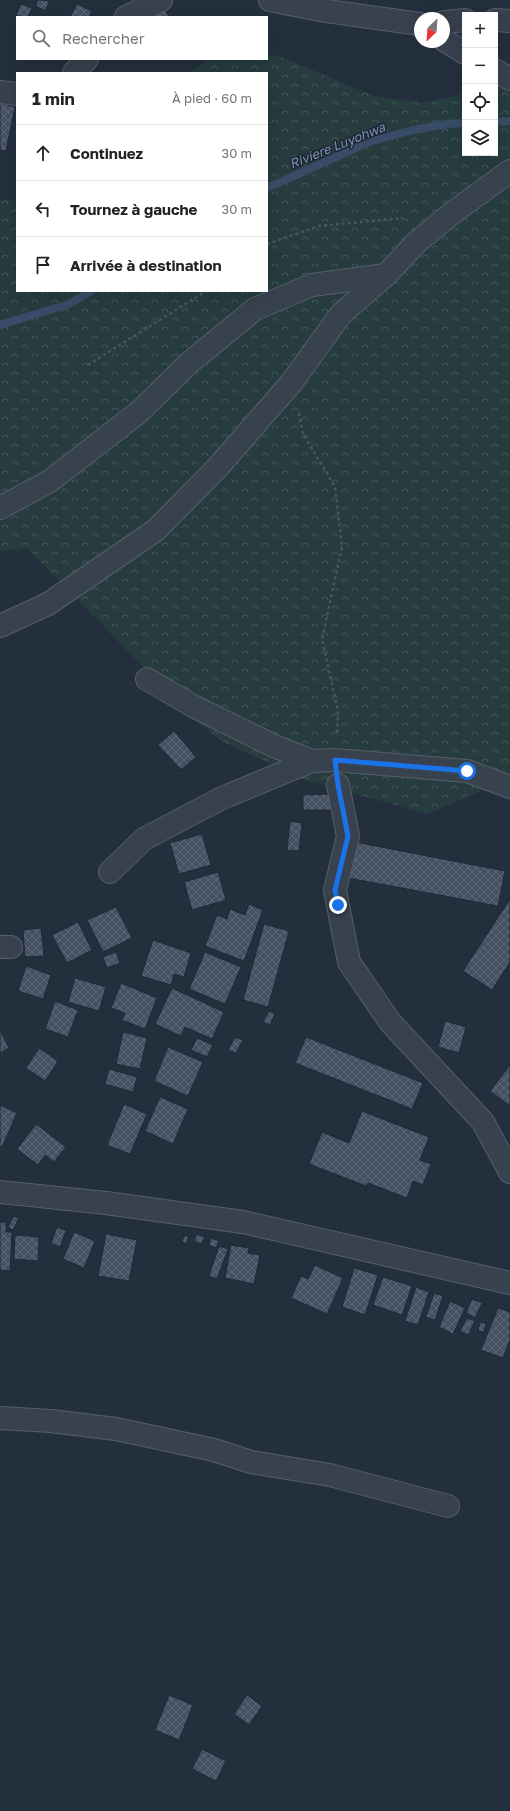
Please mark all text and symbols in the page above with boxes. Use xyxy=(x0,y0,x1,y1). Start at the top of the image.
north arrow xyxy=(414,12,450,48)
map controls xyxy=(462,12,498,156)
button: + xyxy=(462,12,498,48)
search box xyxy=(16,16,268,60)
icon: search xyxy=(30,27,52,49)
text: Rechercher xyxy=(62,29,145,47)
button: − xyxy=(462,48,498,84)
button: locate xyxy=(462,84,498,120)
text: 1 min xyxy=(32,88,75,109)
text: À pied · 60 m xyxy=(172,90,252,106)
water label: Riviere Luyohwa xyxy=(287,118,388,171)
button: layers xyxy=(462,120,498,156)
icon: ahead xyxy=(32,142,54,164)
text: Continuez xyxy=(70,144,143,162)
text: 30 m xyxy=(222,145,252,161)
icon: left xyxy=(32,198,54,220)
text: Tournez à gauche xyxy=(70,200,197,218)
text: 30 m xyxy=(222,201,252,217)
icon: arrive xyxy=(32,254,54,276)
text: Arrivée à destination xyxy=(70,256,222,274)
route start xyxy=(458,762,476,780)
route end xyxy=(329,896,347,914)

